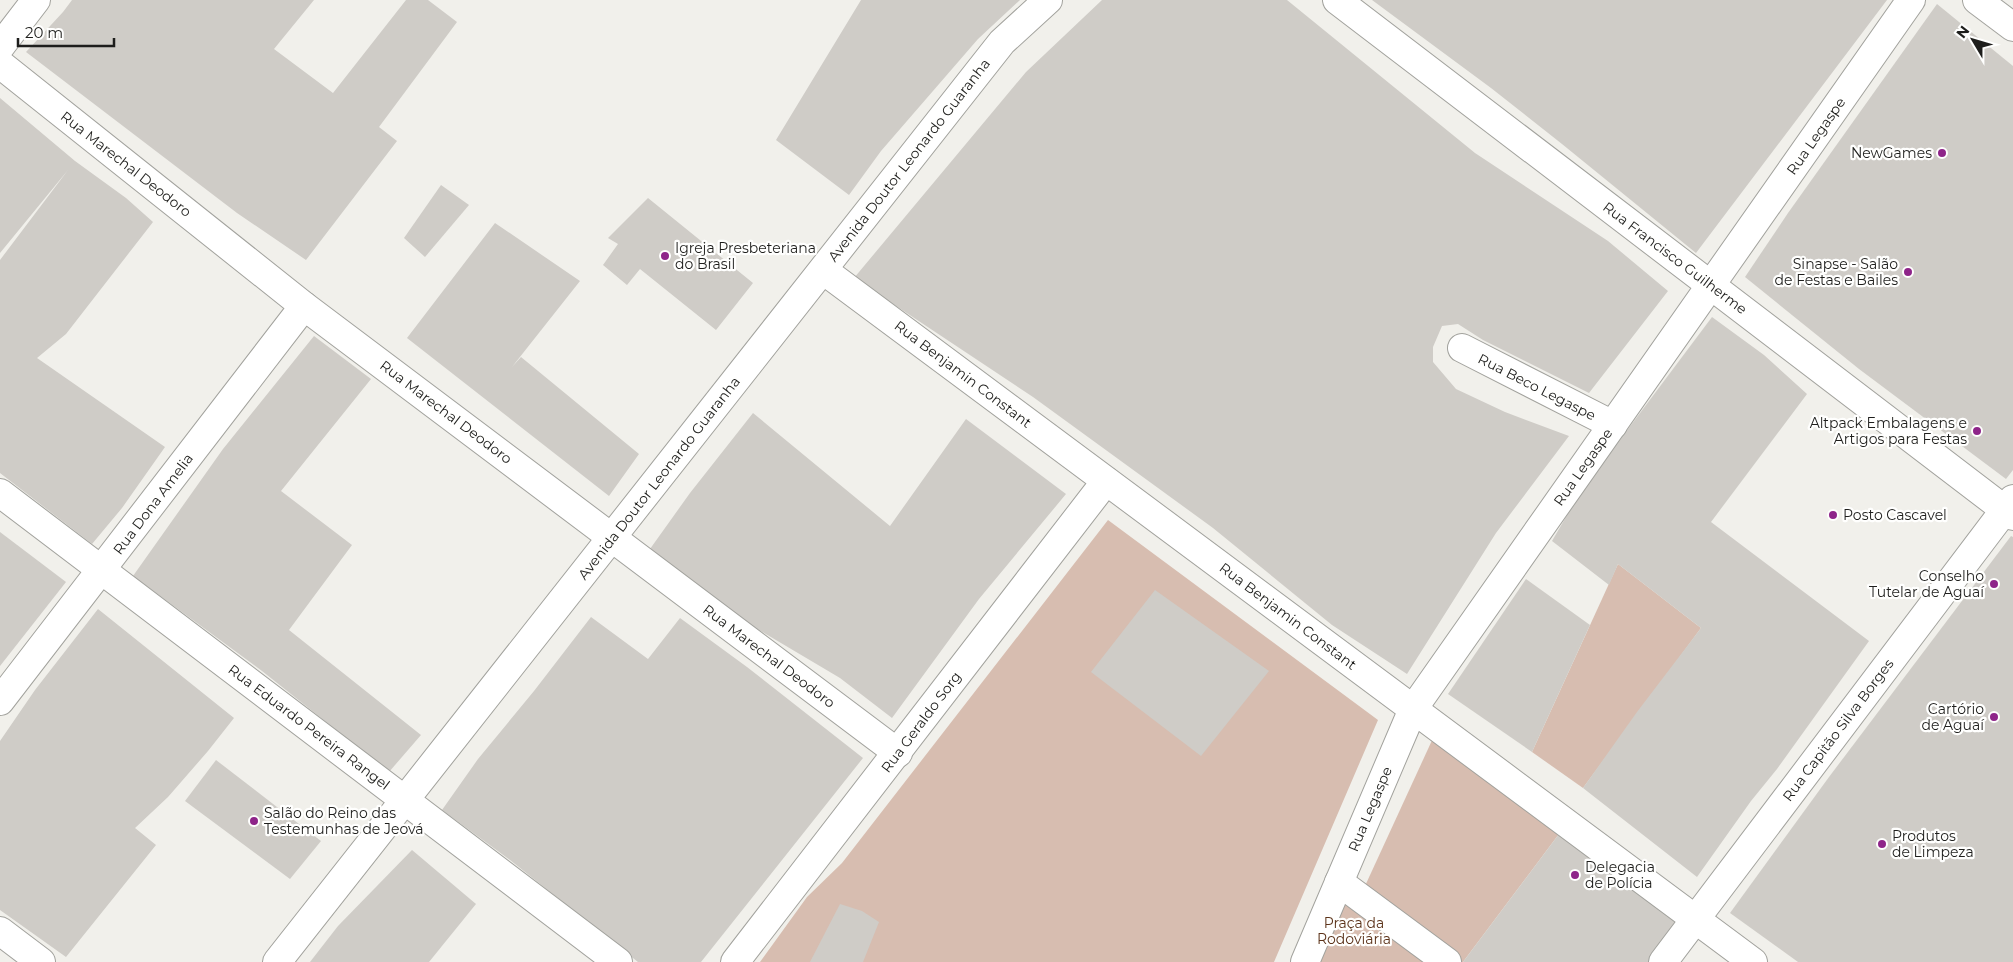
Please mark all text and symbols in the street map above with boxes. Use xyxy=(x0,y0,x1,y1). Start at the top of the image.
scale bar xyxy=(18,15,114,47)
north arrow xyxy=(1948,15,1998,65)
text: N xyxy=(1952,22,1973,42)
text: 20 m xyxy=(25,23,63,42)
street label: Avenida Doutor Leonardo Guaranha xyxy=(824,55,994,265)
street label: Rua Legaspe xyxy=(1783,94,1849,178)
street label: Rua Marechal Deodoro xyxy=(57,107,195,221)
place label: NewGames xyxy=(1851,144,1932,162)
marker: NewGames xyxy=(1936,147,1948,159)
street label: Rua Francisco Guilherme xyxy=(1599,198,1751,318)
place label: Igreja Presbeteriana do Brasil xyxy=(675,239,816,273)
marker: Igreja Presbeteriana do Brasil xyxy=(659,250,671,262)
place label: Sinapse - Salão de Festas e Bailes xyxy=(1775,255,1898,289)
marker: Sinapse - Salão de Festas e Bailes xyxy=(1902,266,1914,278)
street label: Rua Benjamin Constant xyxy=(891,316,1035,432)
street label: Rua Beco Legaspe xyxy=(1475,349,1599,425)
street label: Rua Marechal Deodoro xyxy=(376,356,516,468)
street label: Avenida Doutor Leonardo Guaranha xyxy=(574,373,744,583)
place label: Altpack Embalagens e Artigos para Festas xyxy=(1810,414,1967,448)
street label: Rua Legaspe xyxy=(1550,425,1616,509)
marker: Altpack Embalagens e Artigos para Festas xyxy=(1971,425,1983,437)
street label: Rua Dona Amelia xyxy=(109,450,197,558)
place label: Posto Cascavel xyxy=(1843,506,1947,524)
marker: Posto Cascavel xyxy=(1827,509,1839,521)
street label: Rua Benjamin Constant xyxy=(1216,558,1360,674)
place label: Conselho Tutelar de Aguaí xyxy=(1869,567,1985,601)
marker: Conselho Tutelar de Aguaí xyxy=(1988,578,2000,590)
street label: Rua Marechal Deodoro xyxy=(699,600,839,712)
street label: Rua Capitão Silva Borges xyxy=(1779,655,1898,805)
street label: Rua Eduardo Pereira Rangel xyxy=(225,660,393,794)
street label: Rua Geraldo Sorg xyxy=(877,668,965,776)
place label: Cartório de Aguaí xyxy=(1921,700,1985,734)
marker: Cartório de Aguaí xyxy=(1988,711,2000,723)
street label: Rua Legaspe xyxy=(1344,764,1396,854)
place label: Salão do Reino das Testemunhas de Jeová xyxy=(264,804,424,838)
marker: Salão do Reino das Testemunhas de Jeová xyxy=(248,815,260,827)
place label: Produtos de Limpeza xyxy=(1892,827,1974,861)
marker: Produtos de Limpeza xyxy=(1876,838,1888,850)
place label: Delegacia de Polícia xyxy=(1585,858,1655,892)
marker: Delegacia de Polícia xyxy=(1569,869,1581,881)
park label: Praça da Rodoviária xyxy=(1317,914,1391,948)

